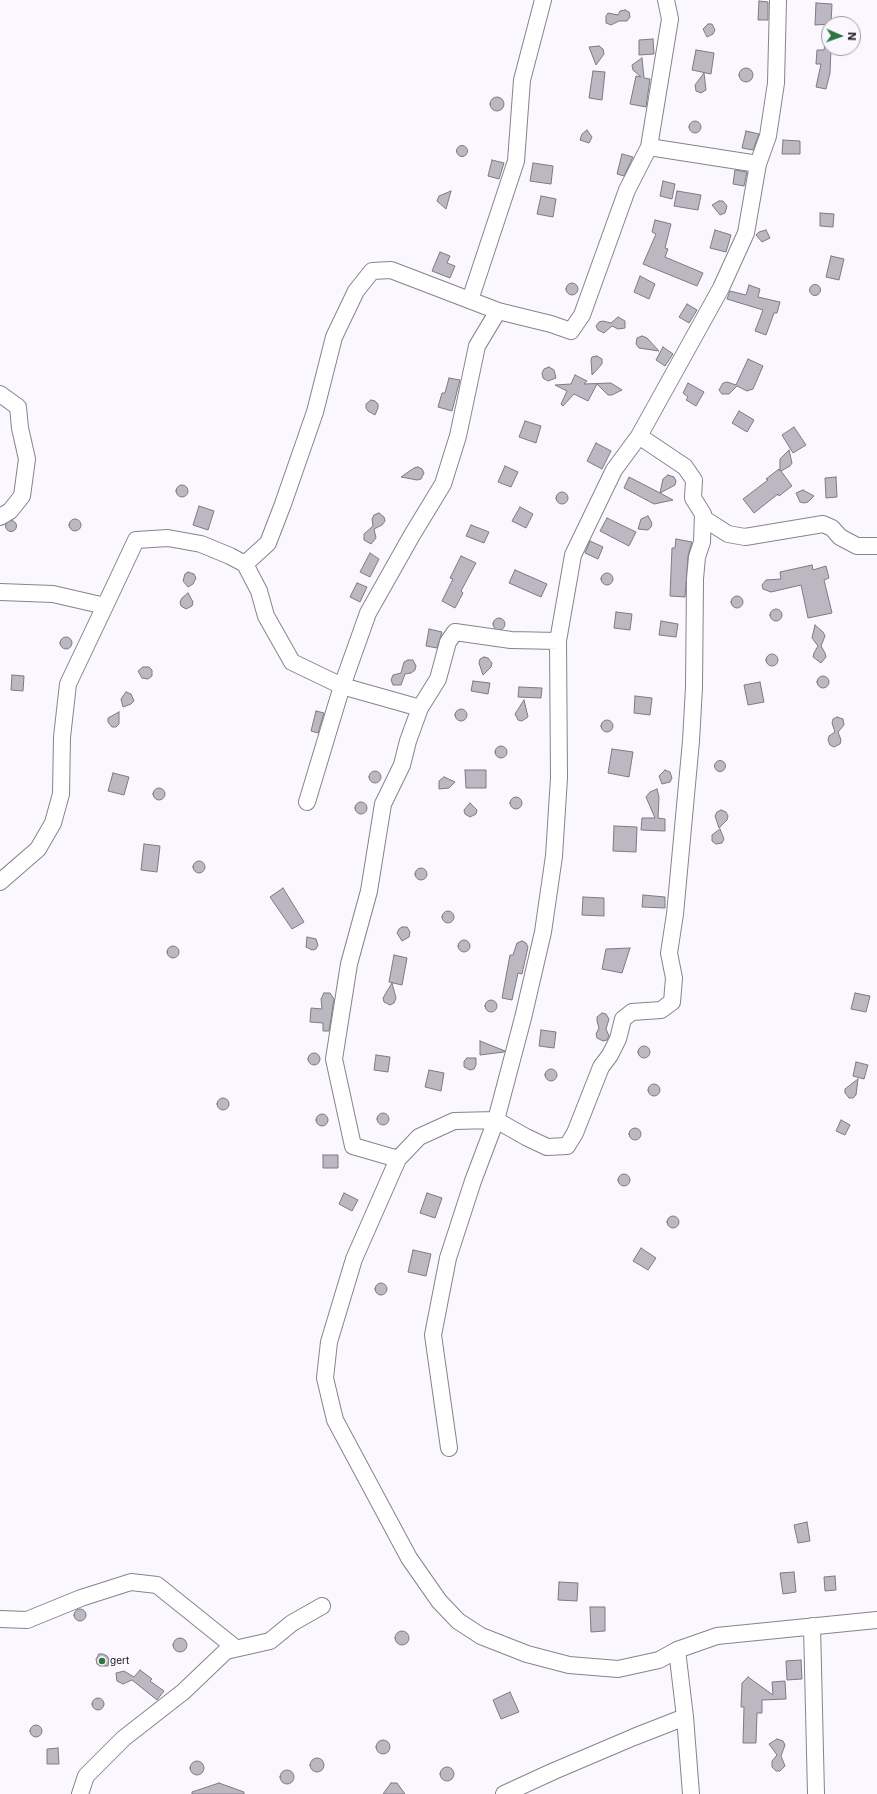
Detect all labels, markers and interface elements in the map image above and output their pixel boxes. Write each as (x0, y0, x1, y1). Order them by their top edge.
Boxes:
north arrow (821, 16, 861, 56)
text: N (845, 32, 859, 41)
place label: gert (110, 1655, 129, 1667)
marker: gert (97, 1656, 107, 1666)

